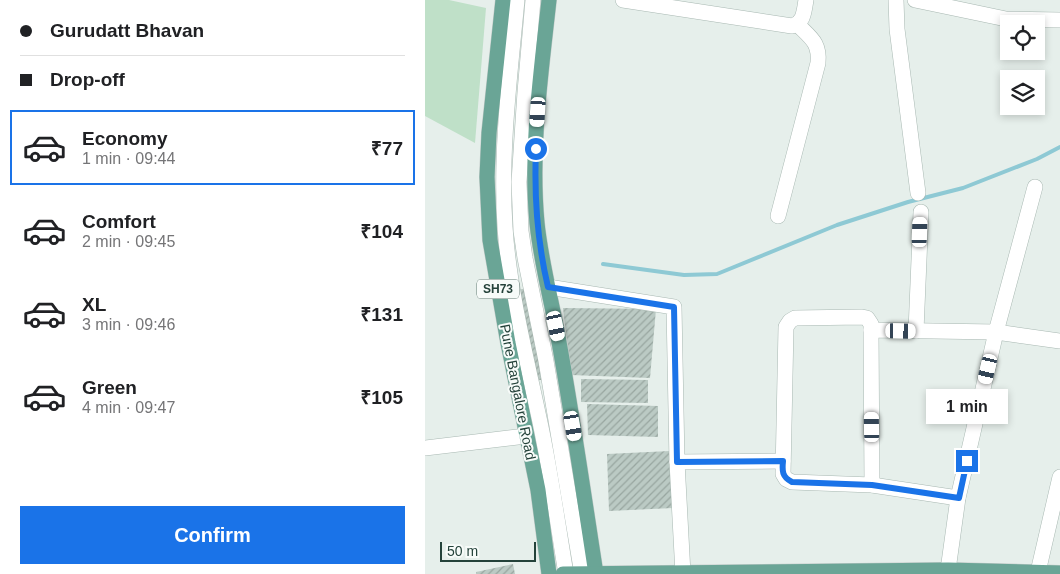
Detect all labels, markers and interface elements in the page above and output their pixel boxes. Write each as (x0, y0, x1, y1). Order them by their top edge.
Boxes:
map controls (1000, 15, 1045, 115)
button: locate (1000, 15, 1045, 60)
text: Gurudatt Bhavan (50, 20, 204, 41)
text: Drop-off (50, 69, 125, 90)
button: layers (1000, 70, 1045, 115)
car (529, 97, 546, 127)
icon: car (22, 125, 67, 170)
text: Economy (82, 128, 168, 149)
text: ₹77 (371, 138, 403, 159)
route start (525, 138, 547, 160)
text: 1 min · 09:44 (82, 150, 175, 167)
icon: car (22, 208, 67, 253)
text: Comfort (82, 211, 156, 232)
car (911, 217, 928, 247)
text: ₹104 (360, 221, 403, 242)
text: 2 min · 09:45 (82, 233, 175, 250)
road number: SH73 (477, 280, 519, 298)
icon: car (22, 291, 67, 336)
text: XL (82, 294, 106, 315)
text: ₹131 (360, 304, 403, 325)
car (545, 310, 566, 342)
text: 3 min · 09:46 (82, 316, 175, 333)
street label: Pune Bangalore Road (497, 323, 539, 461)
car (885, 323, 916, 339)
car (977, 353, 998, 385)
icon: car (22, 374, 67, 419)
text: Green (82, 377, 137, 398)
text: ₹105 (360, 387, 403, 408)
callout: 1 min (926, 388, 1008, 424)
text: 1 min (946, 398, 988, 415)
text: 4 min · 09:47 (82, 399, 175, 416)
car (563, 410, 582, 442)
car (864, 412, 879, 442)
route end (956, 450, 978, 472)
button: Confirm (20, 506, 405, 564)
scale bar (440, 539, 536, 562)
text: 50 m (447, 543, 478, 559)

